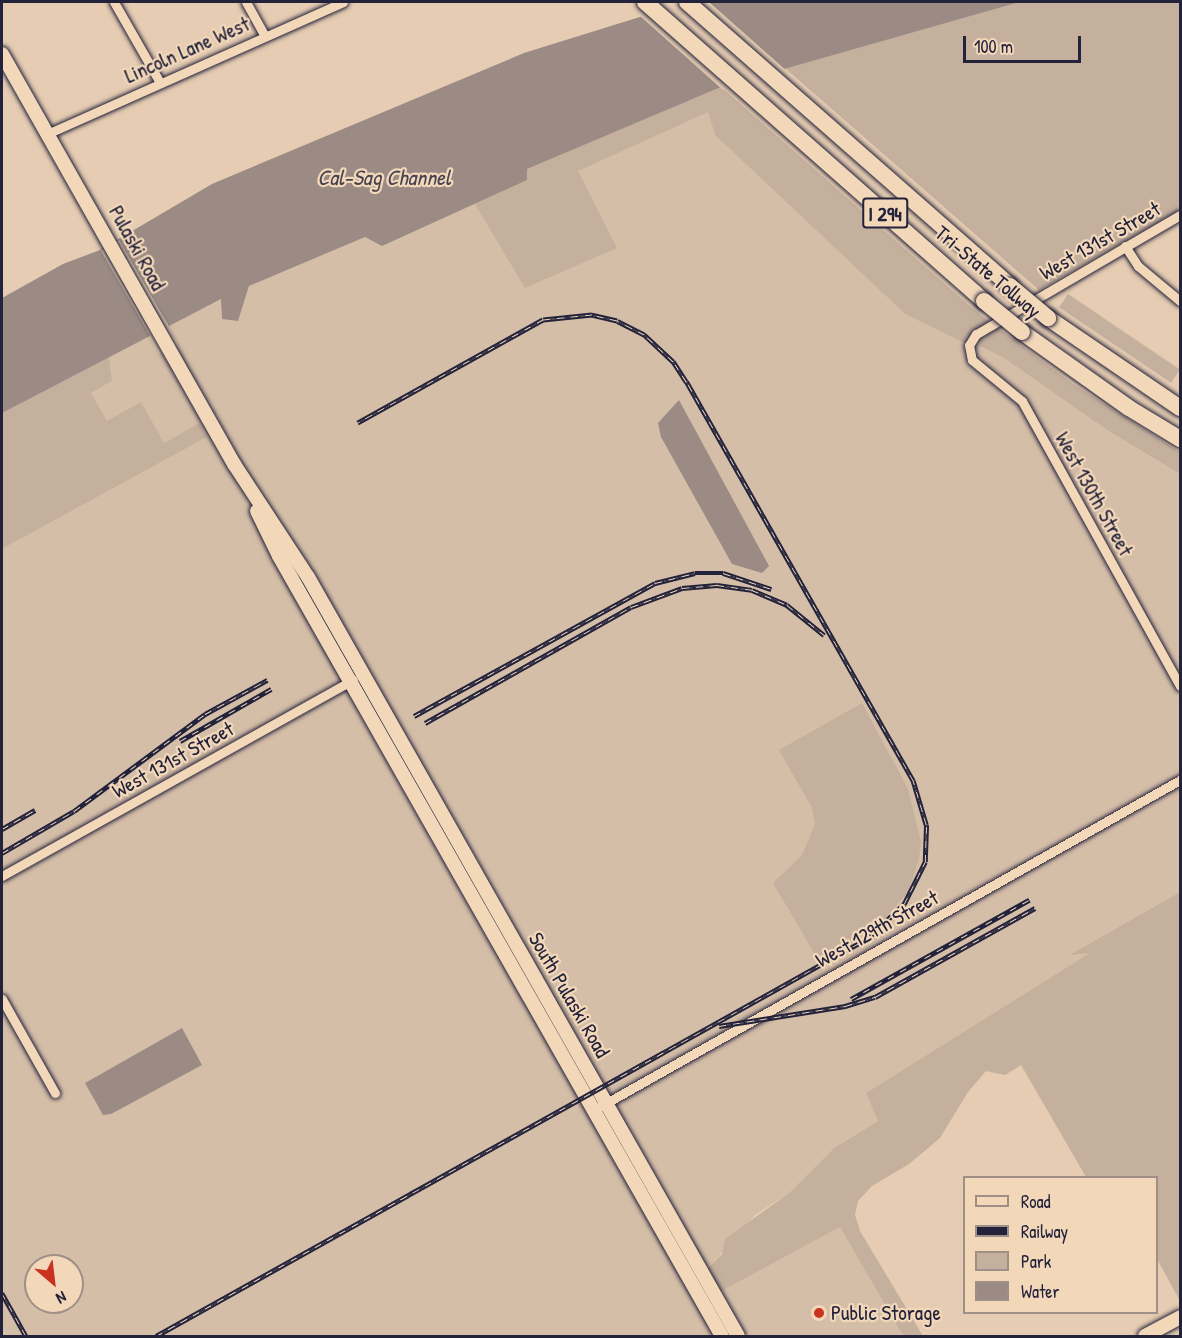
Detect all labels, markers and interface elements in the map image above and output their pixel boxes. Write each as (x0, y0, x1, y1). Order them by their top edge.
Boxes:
street label: Lincoln Lane West (121, 11, 253, 89)
scale bar (966, 24, 1084, 62)
text: 100 m (974, 34, 1013, 59)
water label: Cal-Sag Channel (317, 165, 451, 191)
road number: I 294 (861, 196, 909, 230)
street label: West 131st Street (1035, 196, 1165, 286)
street label: Pulaski Road (103, 201, 171, 295)
street label: Tri-State Tollway (930, 220, 1046, 324)
street label: West 130th Street (1050, 428, 1138, 560)
street label: West 131st Street (108, 716, 238, 804)
street label: West 129th Street (811, 885, 943, 973)
street label: South Pulaski Road (523, 928, 615, 1062)
legend (963, 1176, 1158, 1314)
text: Road (1021, 1189, 1051, 1214)
text: Railway (1021, 1219, 1068, 1244)
text: Park (1021, 1249, 1051, 1274)
north arrow (24, 1254, 84, 1314)
text: Water (1021, 1279, 1059, 1304)
text: N (53, 1286, 70, 1310)
place label: Public Storage (831, 1300, 941, 1326)
marker: Public Storage (812, 1306, 826, 1320)

